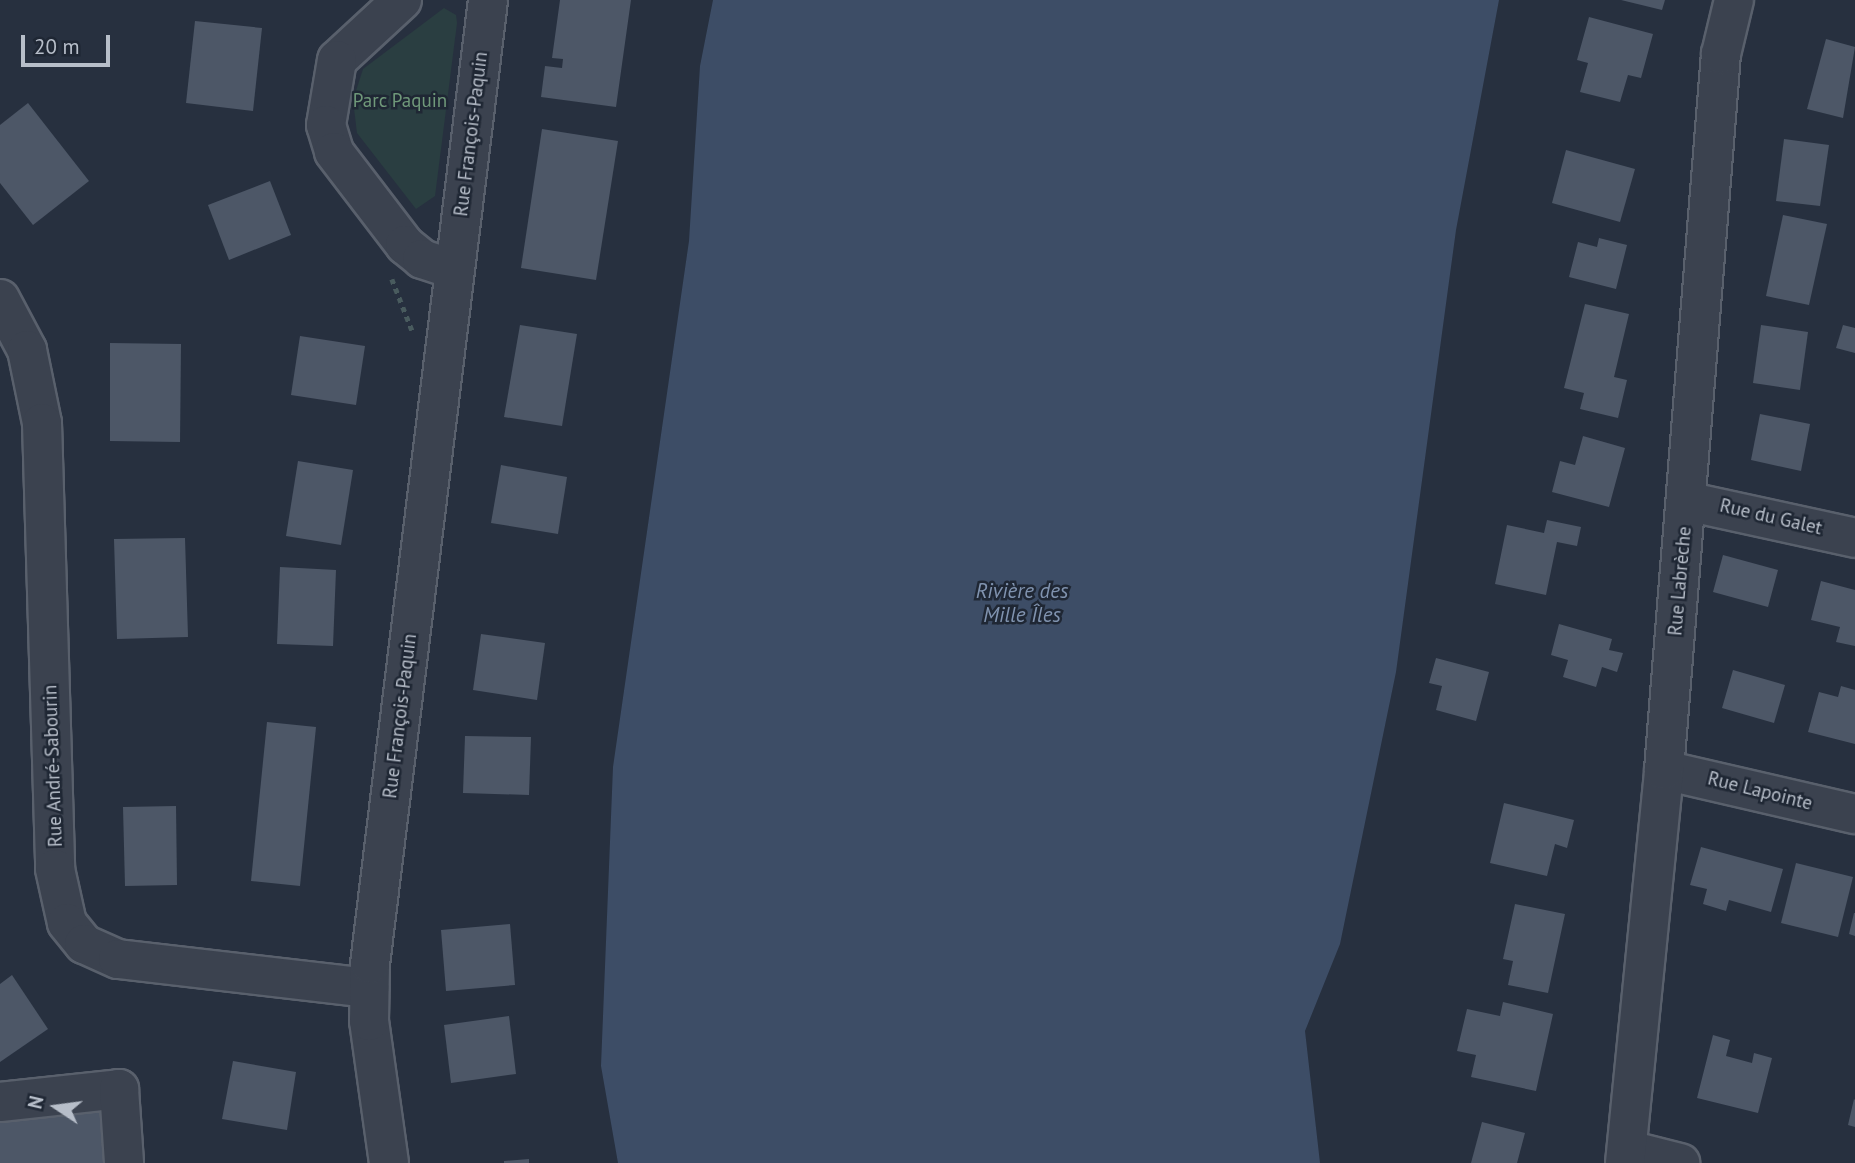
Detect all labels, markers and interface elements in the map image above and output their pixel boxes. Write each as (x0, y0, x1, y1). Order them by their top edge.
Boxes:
scale bar (24, 21, 114, 65)
text: 20 m (34, 33, 80, 60)
street label: Rue François-Paquin (450, 50, 492, 218)
park label: Parc Paquin (353, 90, 447, 112)
street label: Rue du Galet (1718, 494, 1824, 540)
street label: Rue Labrèche (1664, 525, 1696, 637)
water label: Rivière des Mille Îles (976, 578, 1068, 628)
street label: Rue François-Paquin (379, 632, 421, 800)
street label: Rue André-Sabourin (39, 684, 67, 848)
street label: Rue Lapointe (1705, 767, 1815, 815)
north arrow (21, 1072, 91, 1142)
text: N (22, 1094, 49, 1111)

